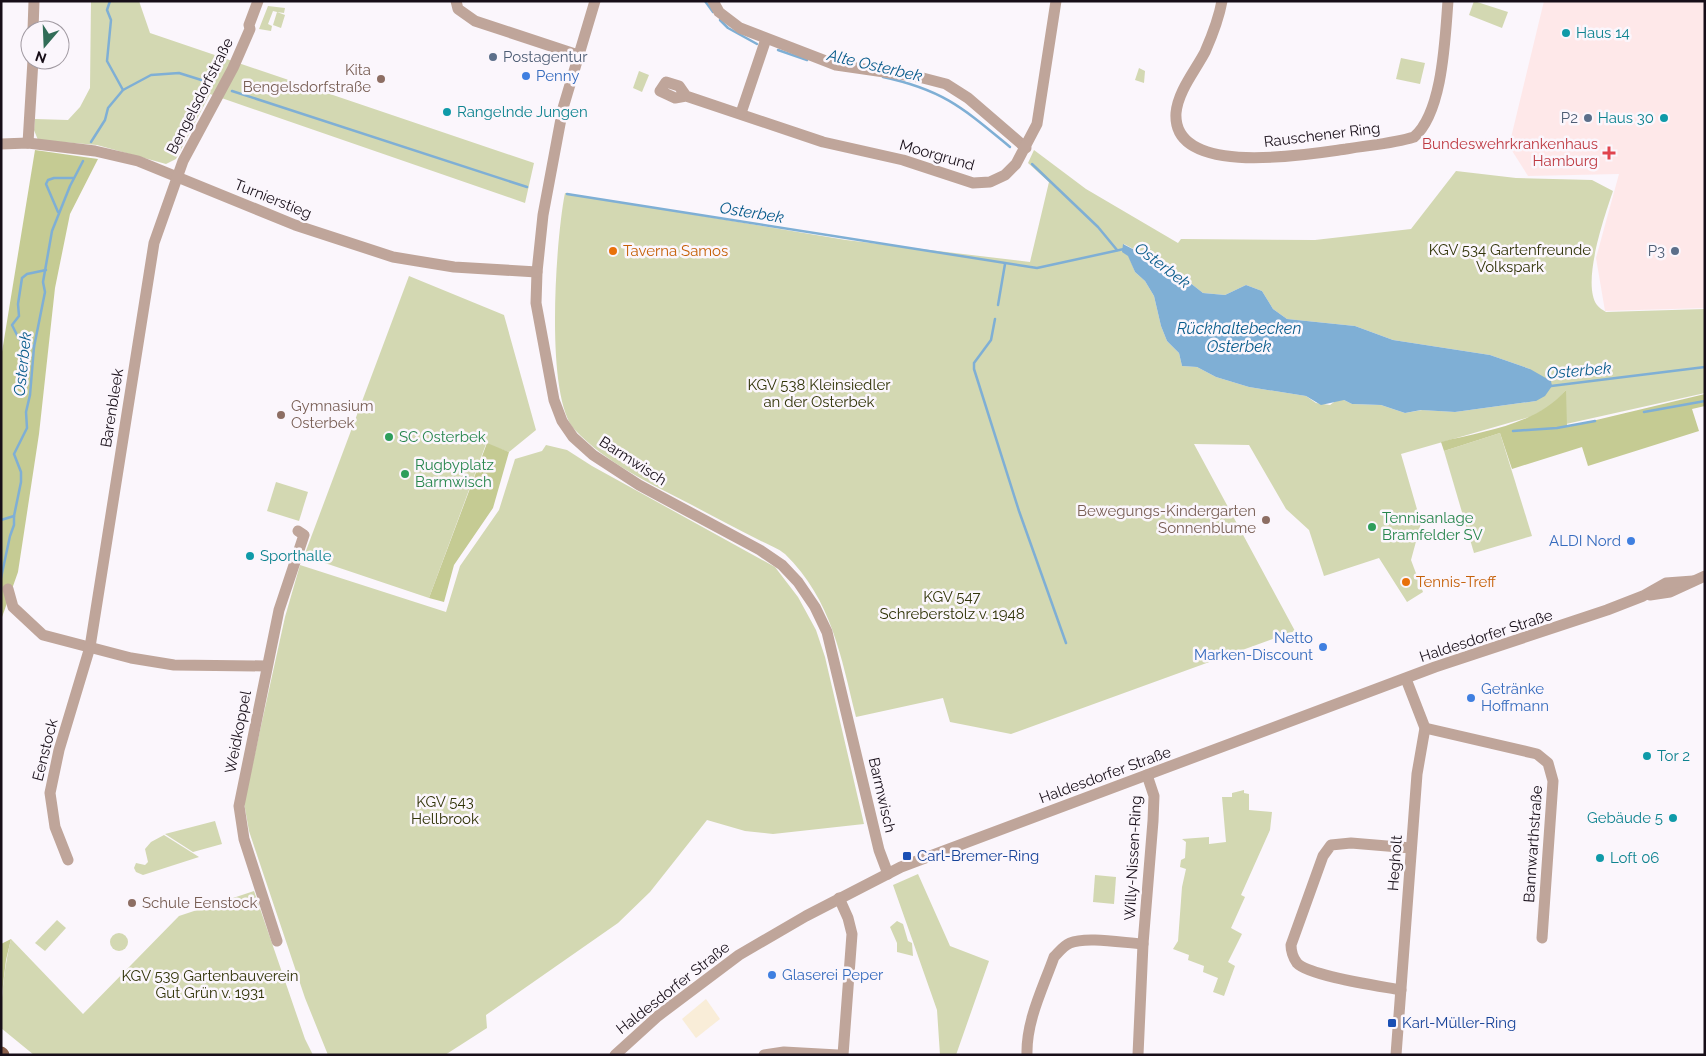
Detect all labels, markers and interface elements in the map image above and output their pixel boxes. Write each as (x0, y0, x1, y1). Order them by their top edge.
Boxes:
north arrow (20, 20, 70, 70)
place label: Haus 14 (1576, 24, 1630, 42)
marker: Haus 14 (1560, 27, 1572, 39)
street label: Bengelsdorfstraße (163, 35, 237, 157)
water label: Alte Osterbek (825, 45, 925, 86)
text: N (33, 48, 48, 67)
place label: Postagentur (503, 48, 588, 66)
marker: Postagentur (487, 51, 499, 63)
place label: Kita Bengelsdorfstraße (243, 61, 371, 96)
place label: Penny (536, 67, 579, 85)
marker: Penny (520, 70, 532, 82)
marker: Kita Bengelsdorfstraße (375, 73, 387, 85)
place label: Rangelnde Jungen (457, 103, 588, 121)
marker: Rangelnde Jungen (441, 106, 453, 118)
place label: P2 (1561, 109, 1578, 127)
place label: Haus 30 (1598, 109, 1654, 127)
marker: P2 (1582, 112, 1594, 124)
marker: Haus 30 (1658, 112, 1670, 124)
street label: Rauschener Ring (1263, 119, 1381, 151)
place label: Bundeswehrkrankenhaus Hamburg (1422, 135, 1598, 170)
street label: Moorgrund (897, 136, 977, 174)
marker: Bundeswehrkrankenhaus Hamburg (1602, 146, 1616, 160)
street label: Turnierstieg (232, 175, 314, 223)
water label: Osterbek (718, 198, 786, 227)
water label: Osterbek (1131, 238, 1195, 293)
park label: KGV 534 Gartenfreunde Volkspark (1429, 241, 1591, 276)
place label: Taverna Samos (623, 242, 728, 260)
place label: P3 (1648, 242, 1665, 260)
marker: Taverna Samos (607, 245, 619, 257)
marker: P3 (1669, 245, 1681, 257)
water label: Rückhaltebecken Osterbek (1177, 319, 1301, 356)
water label: Osterbek (10, 330, 35, 397)
water label: Osterbek (1546, 358, 1613, 383)
street label: Barenbleek (97, 367, 127, 449)
park label: KGV 538 Kleinsiedler an der Osterbek (747, 376, 891, 411)
place label: Gymnasium Osterbek (291, 397, 374, 432)
marker: Gymnasium Osterbek (275, 409, 287, 421)
place label: SC Osterbek (399, 428, 486, 446)
marker: SC Osterbek (383, 431, 395, 443)
street label: Barmwisch (596, 433, 670, 489)
place label: Rugbyplatz Barmwisch (415, 456, 494, 491)
marker: Rugbyplatz Barmwisch (399, 468, 411, 480)
place label: Bewegungs-Kindergarten Sonnenblume (1077, 502, 1256, 537)
place label: Tennisanlage Bramfelder SV (1382, 509, 1483, 544)
marker: Bewegungs-Kindergarten Sonnenblume (1260, 514, 1272, 526)
marker: Tennisanlage Bramfelder SV (1366, 521, 1378, 533)
place label: ALDI Nord (1549, 532, 1621, 550)
marker: ALDI Nord (1625, 535, 1637, 547)
place label: Sporthalle (260, 547, 332, 565)
marker: Sporthalle (244, 550, 256, 562)
place label: Tennis-Treff (1416, 573, 1496, 591)
marker: Tennis-Treff (1400, 576, 1412, 588)
park label: KGV 547 Schreberstolz v. 1948 (879, 588, 1025, 623)
street label: Haldesdorfer Straße (1417, 606, 1555, 666)
place label: Netto Marken-Discount (1194, 629, 1313, 664)
marker: Netto Marken-Discount (1317, 641, 1329, 653)
place label: Getränke Hoffmann (1481, 680, 1549, 715)
street label: Weidkoppel (221, 688, 255, 775)
marker: Getränke Hoffmann (1465, 692, 1477, 704)
street label: Eenstock (29, 717, 61, 783)
street label: Haldesdorfer Straße (1037, 743, 1174, 807)
place label: Tor 2 (1657, 747, 1690, 765)
marker: Tor 2 (1641, 750, 1653, 762)
street label: Barmwisch (865, 756, 899, 834)
street label: Bannwarthstraße (1520, 785, 1546, 903)
park label: KGV 543 Hellbrook (411, 793, 479, 828)
street label: Willy-Nissen-Ring (1121, 795, 1145, 921)
place label: Gebäude 5 (1587, 809, 1663, 827)
marker: Gebäude 5 (1667, 812, 1679, 824)
street label: Hegholt (1384, 835, 1406, 891)
place label: Carl-Bremer-Ring (917, 847, 1039, 865)
place label: Loft 06 (1610, 849, 1659, 867)
marker: Carl-Bremer-Ring (901, 850, 913, 862)
marker: Loft 06 (1594, 852, 1606, 864)
place label: Schule Eenstock (142, 894, 257, 912)
marker: Schule Eenstock (126, 897, 138, 909)
street label: Haldesdorfer Straße (613, 938, 733, 1038)
place label: Glaserei Peper (782, 966, 884, 984)
park label: KGV 539 Gartenbauverein Gut Grün v. 1931 (121, 967, 299, 1002)
marker: Glaserei Peper (766, 969, 778, 981)
place label: Karl-Müller-Ring (1402, 1014, 1516, 1032)
marker: Karl-Müller-Ring (1386, 1017, 1398, 1029)

